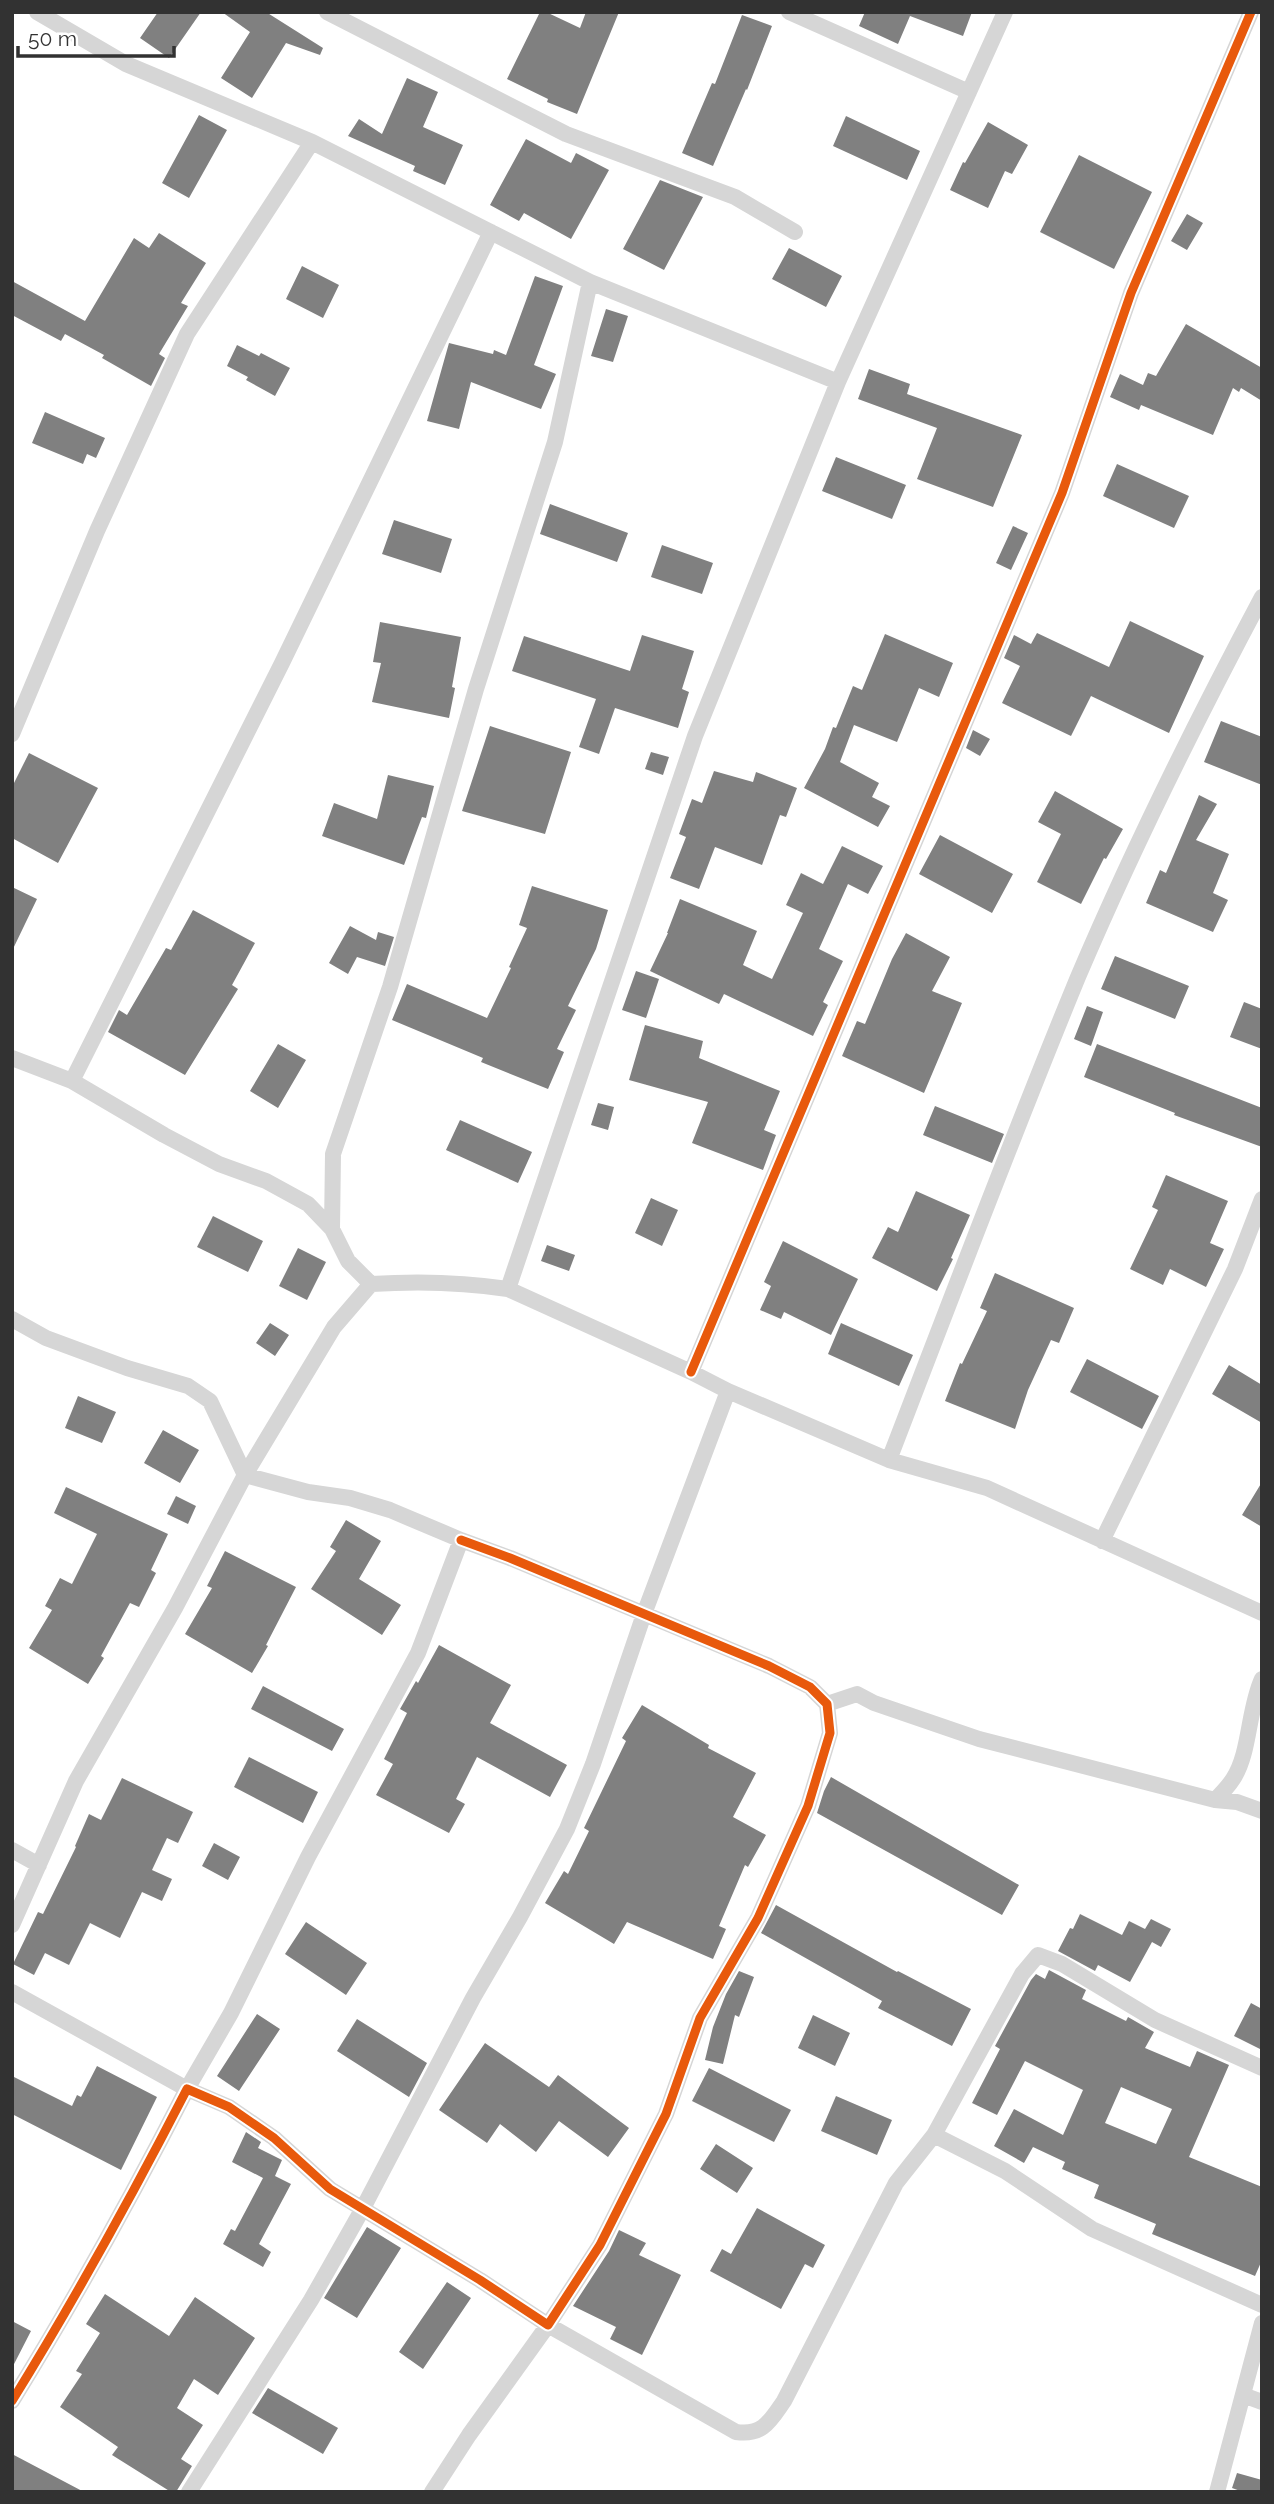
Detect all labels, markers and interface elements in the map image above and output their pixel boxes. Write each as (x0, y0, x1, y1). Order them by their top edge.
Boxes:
scale bar (18, 14, 173, 58)
text: 50 m (28, 26, 77, 51)

